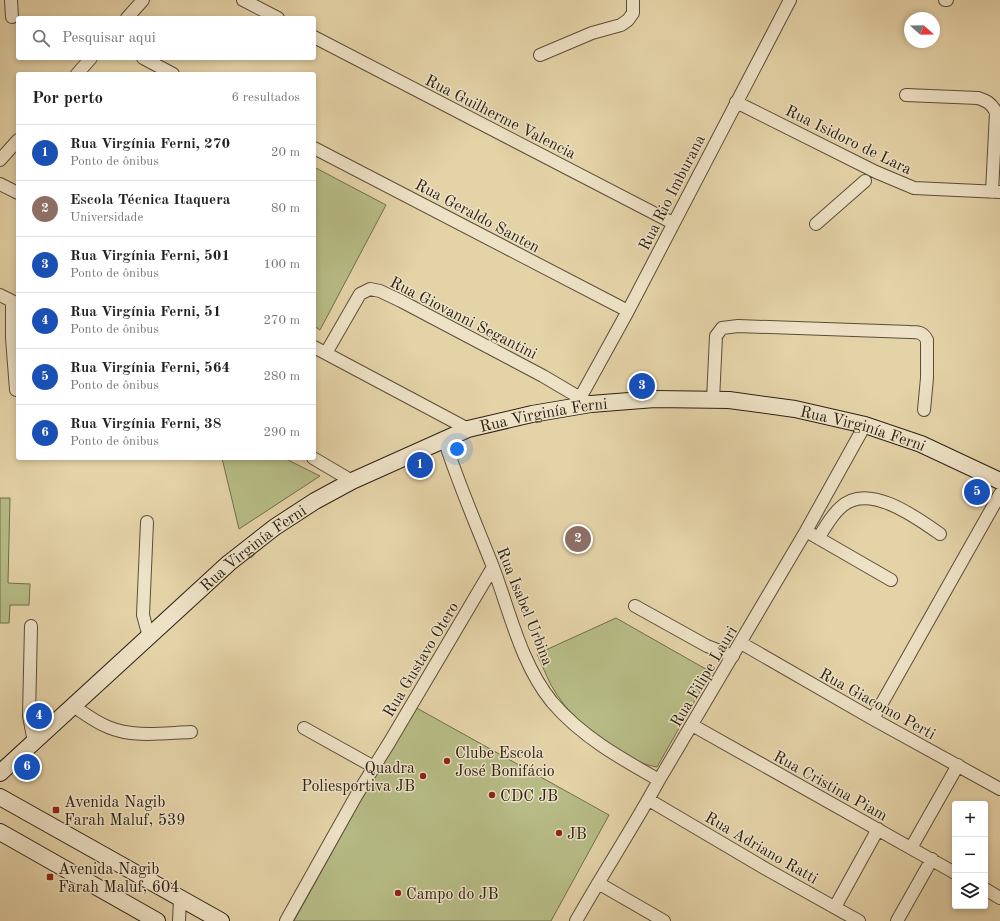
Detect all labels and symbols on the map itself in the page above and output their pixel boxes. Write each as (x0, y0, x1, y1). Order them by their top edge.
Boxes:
north arrow (904, 12, 940, 48)
street label: Rua Guilherme Valencia (422, 73, 578, 163)
street label: Rua Isidoro de Lara (782, 103, 914, 178)
street label: Rua Rio Imburana (637, 132, 709, 253)
street label: Rua Geraldo Santen (412, 177, 542, 257)
street label: Rua Giovanni Segantini (387, 275, 539, 363)
pin: 3 (629, 371, 655, 401)
street label: Rua Virginía Ferni (478, 397, 608, 436)
street label: Rua Virginía Ferni (798, 404, 928, 455)
your location (447, 439, 467, 459)
pin: 1 (407, 450, 433, 480)
pin: 5 (964, 477, 990, 507)
street label: Rua Virginía Ferni (198, 503, 310, 595)
pin: 2 (565, 524, 591, 554)
street label: Rua Isabel Urbina (493, 545, 555, 668)
street label: Rua Gustavo Otero (381, 600, 462, 720)
street label: Rua Filipe Lauri (668, 624, 741, 730)
street label: Rua Giacomo Perti (816, 666, 938, 743)
pin: 4 (26, 701, 52, 731)
place label: Clube Escola José Bonifácio (455, 746, 555, 780)
street label: Rua Cristina Piam (770, 749, 890, 825)
pin: 6 (14, 752, 40, 782)
marker: Clube Escola José Bonifácio (442, 756, 452, 766)
place label: Quadra Poliesportiva JB (301, 761, 415, 795)
marker: Quadra Poliesportiva JB (418, 771, 428, 781)
place label: CDC JB (500, 789, 558, 805)
marker: CDC JB (487, 790, 497, 800)
place label: Avenida Nagib Farah Maluf, 539 (64, 795, 186, 829)
marker: Avenida Nagib Farah Maluf, 539 (51, 805, 61, 815)
street label: Rua Adriano Ratti (702, 810, 820, 888)
place label: JB (567, 827, 587, 843)
marker: JB (554, 828, 564, 838)
place label: Avenida Nagib Farah Maluf, 604 (58, 862, 180, 896)
marker: Avenida Nagib Farah Maluf, 604 (45, 872, 55, 882)
place label: Campo do JB (406, 887, 498, 903)
marker: Campo do JB (393, 888, 403, 898)

